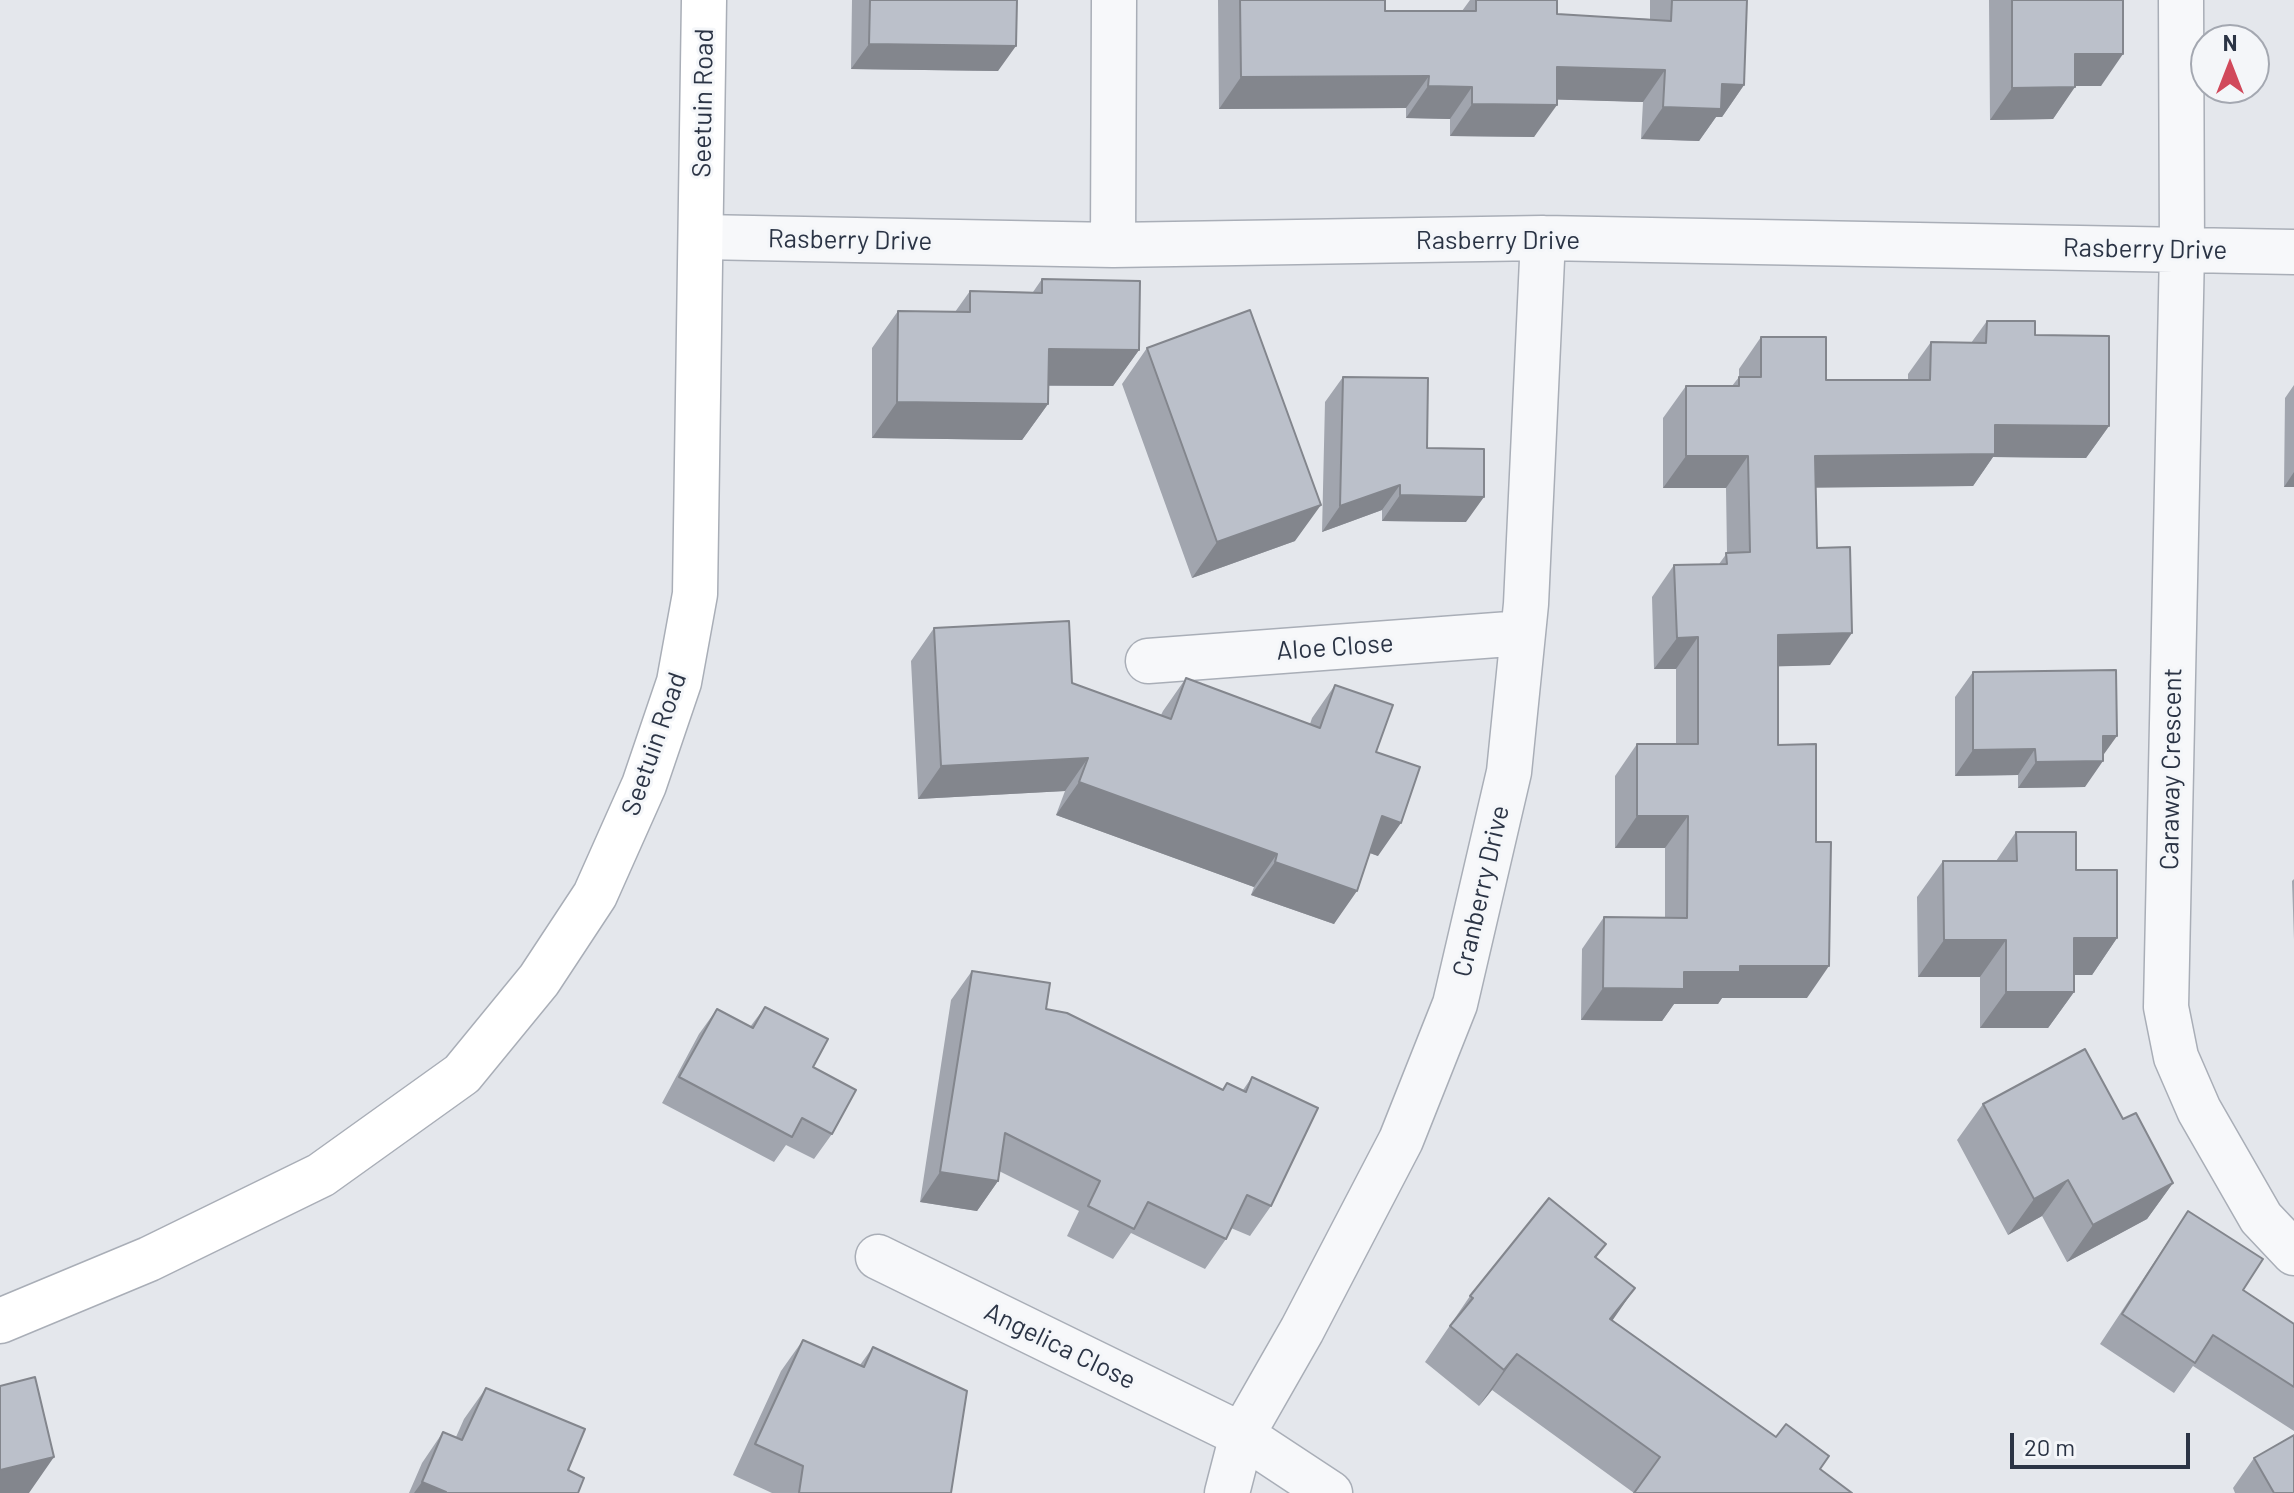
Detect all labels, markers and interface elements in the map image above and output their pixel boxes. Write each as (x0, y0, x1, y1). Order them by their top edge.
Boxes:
north arrow (2190, 24, 2270, 104)
street label: Seetuin Road (686, 28, 720, 178)
text: N (2223, 29, 2237, 55)
street label: Rasberry Drive (768, 223, 932, 257)
street label: Rasberry Drive (1416, 224, 1580, 256)
street label: Rasberry Drive (2063, 232, 2227, 266)
street label: Aloe Close (1275, 627, 1395, 667)
street label: Seetuin Road (615, 668, 693, 820)
street label: Caraway Crescent (2154, 668, 2188, 870)
street label: Cranberry Drive (1446, 802, 1516, 980)
street label: Angelica Close (979, 1296, 1141, 1396)
scale bar (2014, 1417, 2194, 1467)
text: 20 m (2024, 1432, 2075, 1461)

